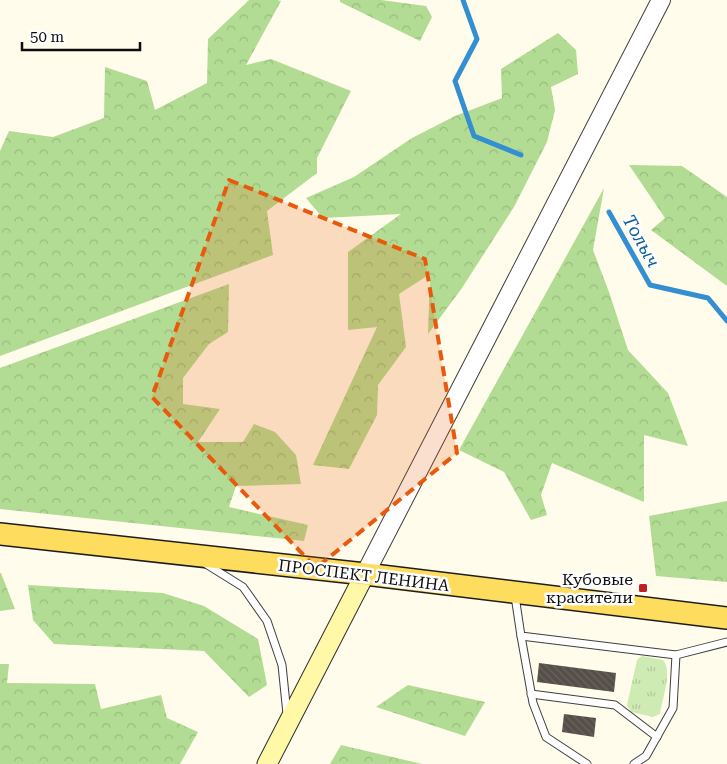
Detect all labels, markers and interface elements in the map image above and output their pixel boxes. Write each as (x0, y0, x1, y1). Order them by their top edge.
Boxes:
scale bar (22, 20, 140, 52)
text: 50 m (30, 28, 65, 46)
water label: Толыч (618, 211, 664, 271)
street label: ПРОСПЕКТ ЛЕНИНА (277, 556, 451, 596)
place label: Кубовые красители (546, 570, 633, 607)
marker: Кубовые красители (637, 582, 649, 594)

